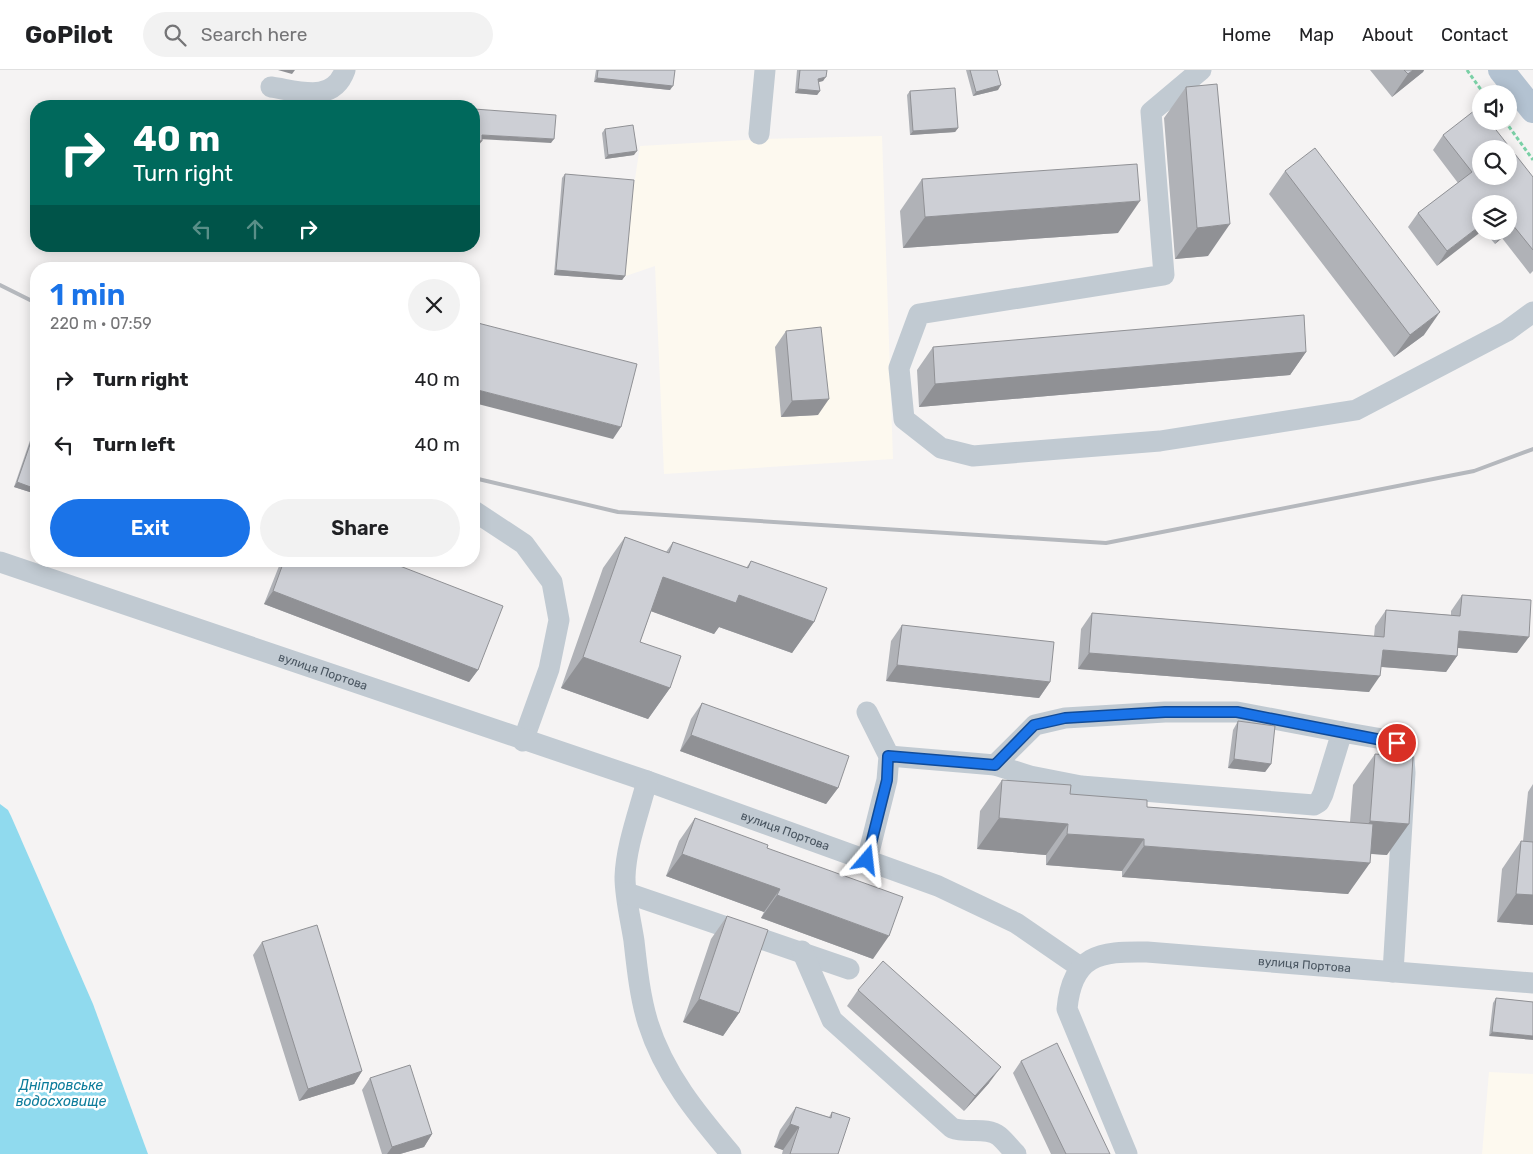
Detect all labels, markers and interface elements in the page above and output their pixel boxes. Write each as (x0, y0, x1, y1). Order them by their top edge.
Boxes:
search box (143, 12, 493, 57)
text: GoPilot (25, 21, 113, 49)
icon: search (161, 21, 189, 49)
text: Search here (201, 23, 307, 46)
text: Home (1222, 24, 1271, 46)
text: Map (1299, 24, 1334, 46)
text: About (1362, 24, 1413, 46)
text: Contact (1441, 24, 1508, 46)
map controls (1472, 85, 1517, 240)
button: sound (1472, 85, 1517, 130)
text: 40 m (133, 118, 220, 160)
icon: right (50, 120, 115, 185)
button: search (1472, 140, 1517, 185)
text: Turn right (133, 160, 233, 187)
button: layers (1472, 195, 1517, 240)
icon: left (188, 215, 216, 243)
icon: ahead (241, 215, 269, 243)
icon: right (294, 215, 322, 243)
text: 1 min (50, 277, 125, 313)
button: close (408, 279, 460, 331)
text: 220 m · 07:59 (50, 314, 152, 333)
icon: right (50, 366, 78, 394)
text: Turn right (93, 368, 188, 391)
text: 40 m (415, 368, 460, 391)
icon: left (50, 431, 78, 459)
text: Turn left (93, 433, 175, 456)
text: 40 m (415, 433, 460, 456)
button: Exit (50, 499, 250, 557)
button: Share (260, 499, 460, 557)
street label: вулиця Портова (277, 650, 369, 693)
pin (1376, 722, 1418, 764)
icon: arrive (1383, 729, 1411, 757)
street label: вулиця Портова (739, 808, 831, 853)
position arrow (840, 833, 892, 885)
street label: вулиця Портова (1257, 954, 1351, 975)
water label: Дніпровське водосховище (16, 1077, 107, 1110)

